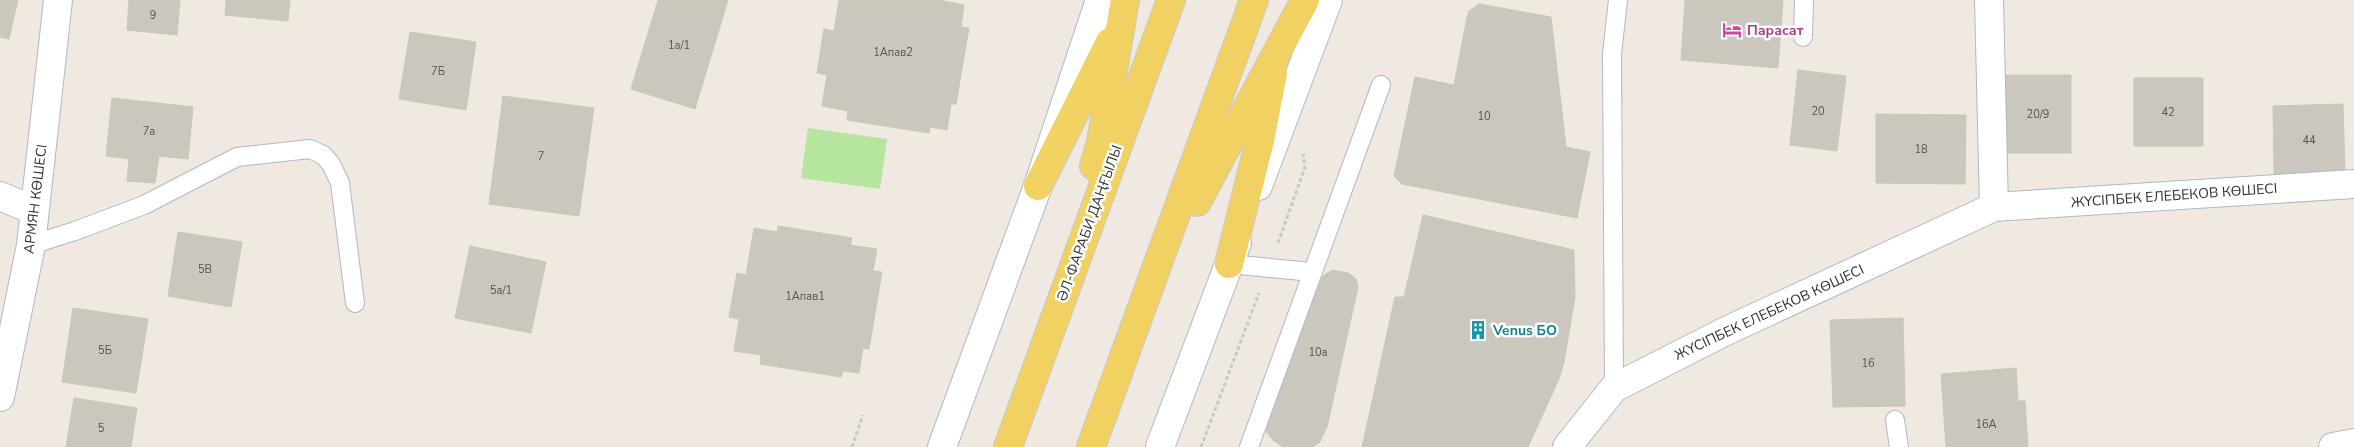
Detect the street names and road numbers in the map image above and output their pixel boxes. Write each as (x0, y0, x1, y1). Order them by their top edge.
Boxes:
street label: ӘЛ-ФАРАБИ ДАҢҒЫЛЫ (1052, 142, 1127, 304)
street label: АРМЯН КӨШЕСІ (19, 143, 52, 255)
street label: ЖҮСІПБЕК ЕЛЕБЕКОВ КӨШЕСІ (2070, 179, 2278, 212)
street label: ЖҮСІПБЕК ЕЛЕБЕКОВ КӨШЕСІ (1671, 260, 1867, 365)

